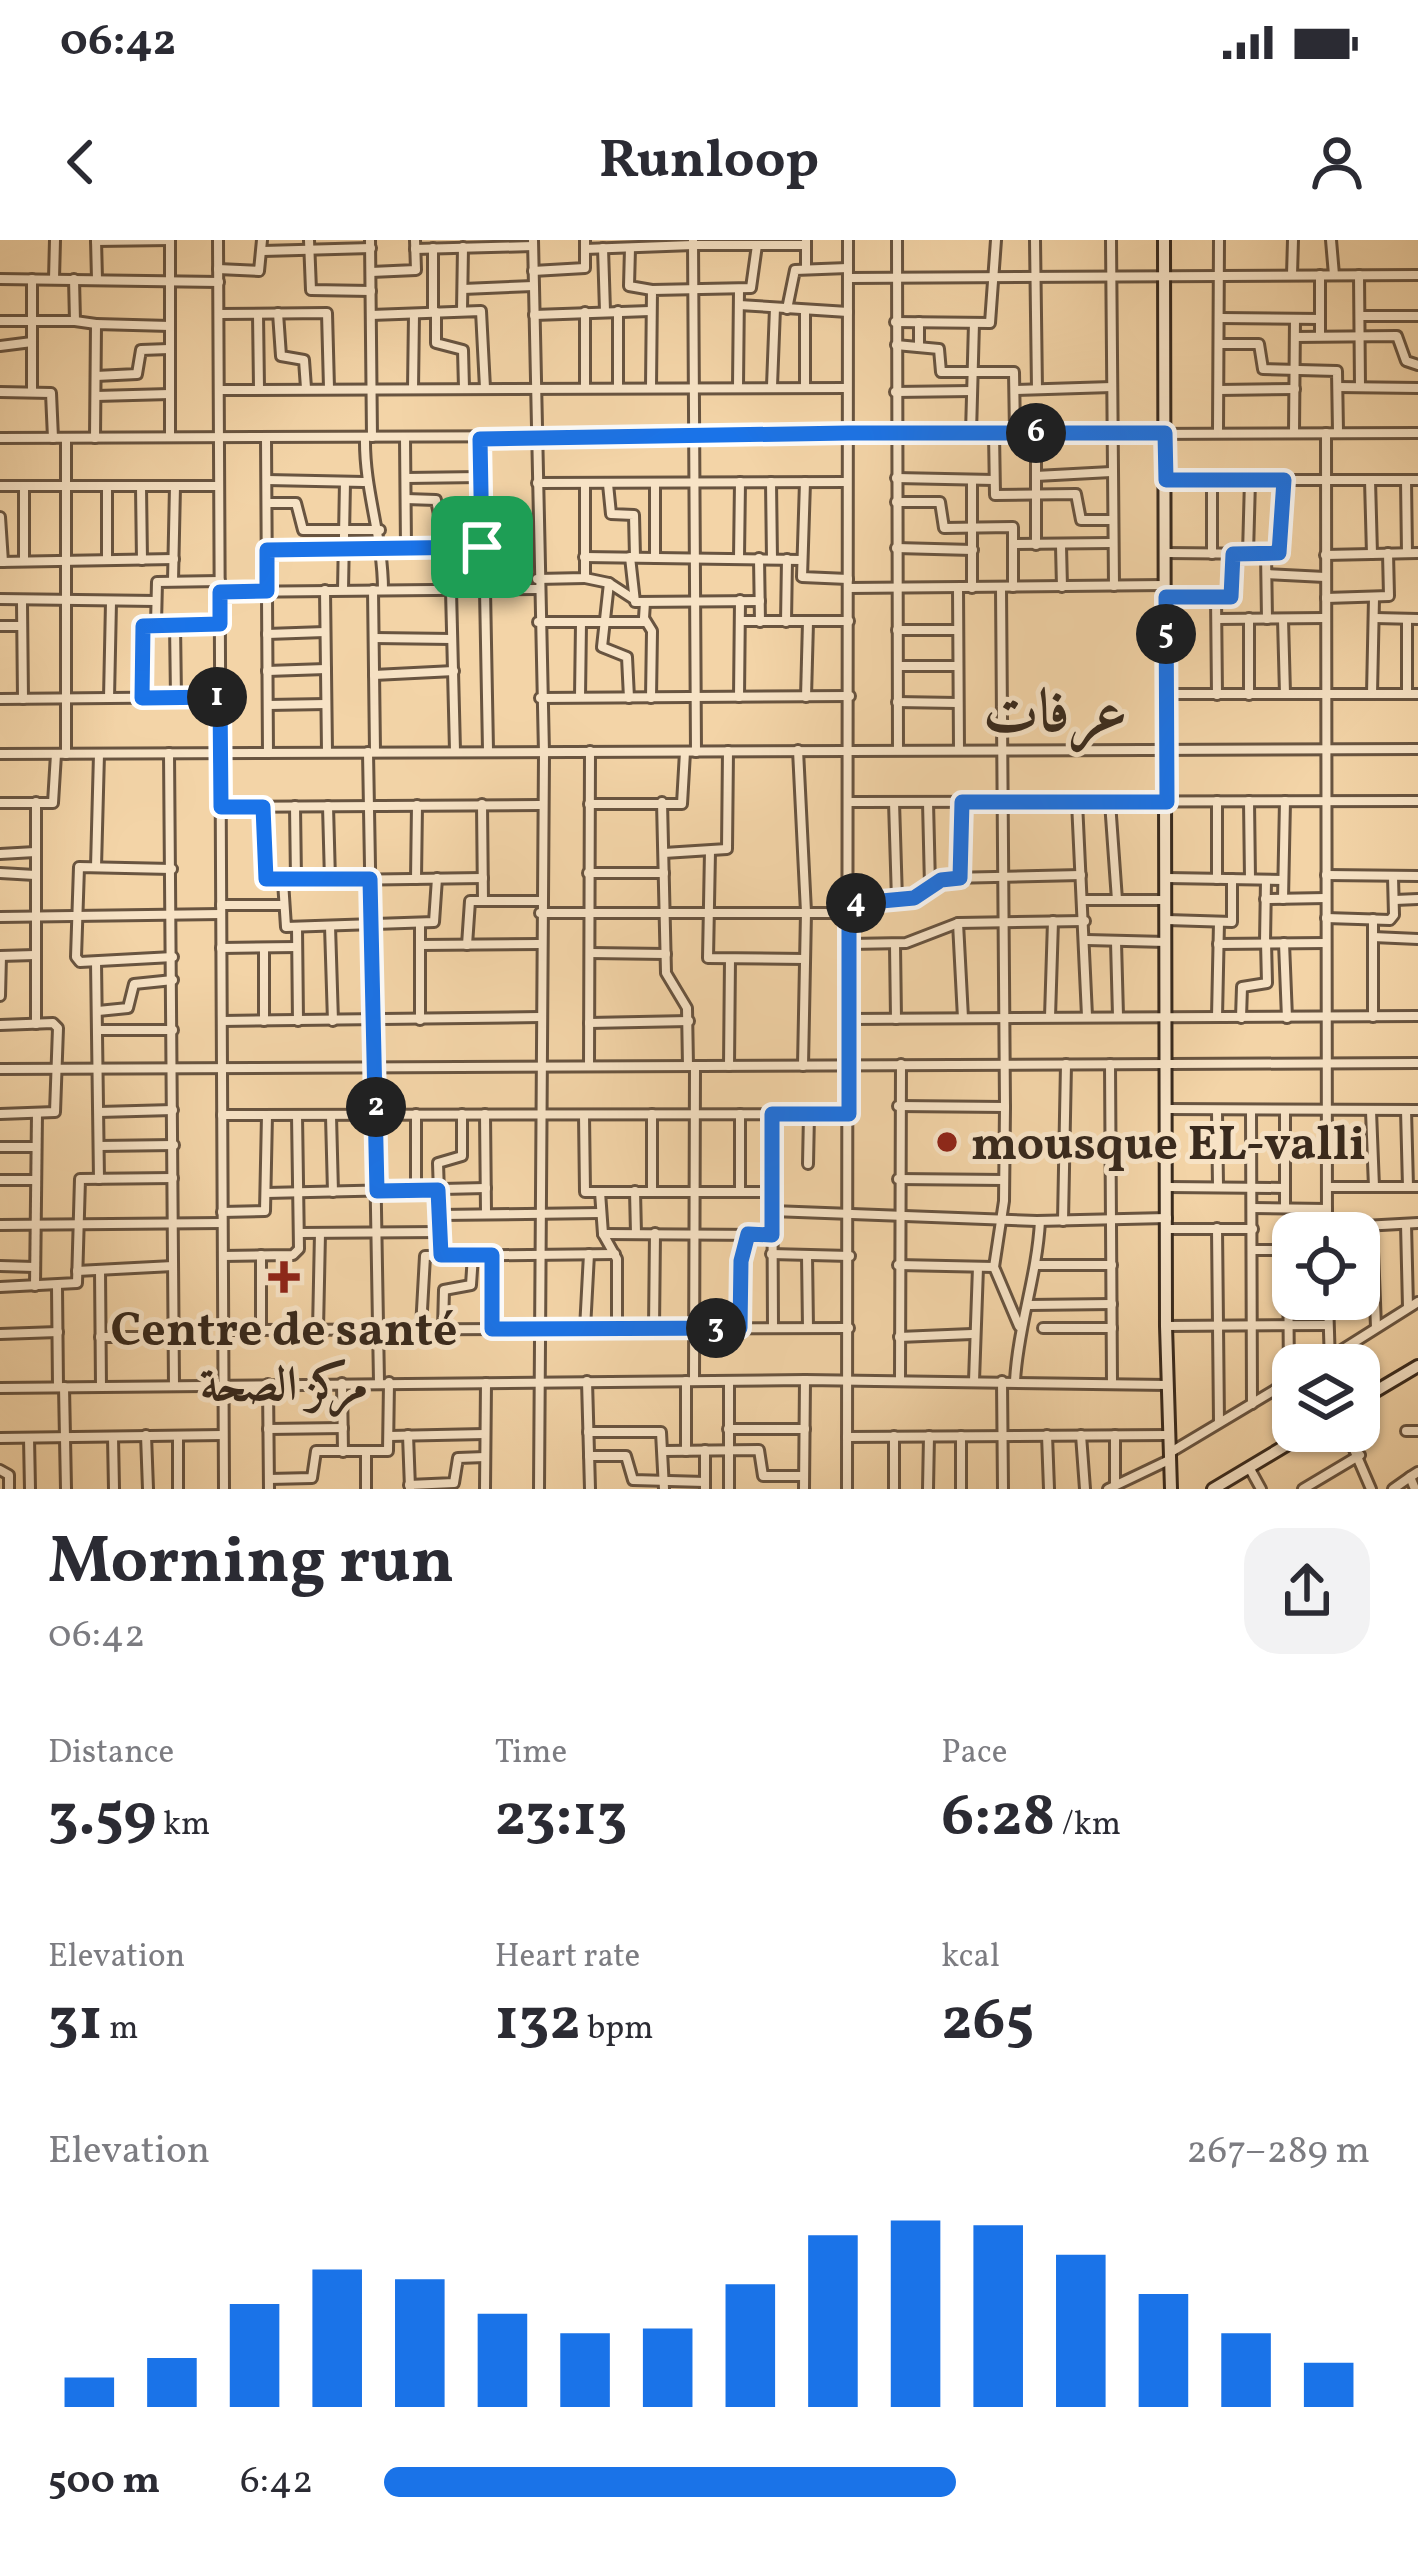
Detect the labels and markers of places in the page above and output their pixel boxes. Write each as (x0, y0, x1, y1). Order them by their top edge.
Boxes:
pin: 6 (1006, 403, 1066, 463)
pin (431, 496, 533, 598)
pin: 5 (1136, 604, 1196, 664)
pin: 1 (187, 667, 247, 727)
pin: 4 (826, 873, 886, 933)
pin: 2 (346, 1077, 406, 1137)
place label: mousque EL-valli (971, 1113, 1366, 1180)
marker: mousque EL-valli (934, 1129, 960, 1155)
marker: Centre de santé مركز الصحة (268, 1261, 300, 1293)
pin: 3 (686, 1298, 746, 1358)
place label: Centre de santé مركز الصحة (111, 1299, 457, 1421)

